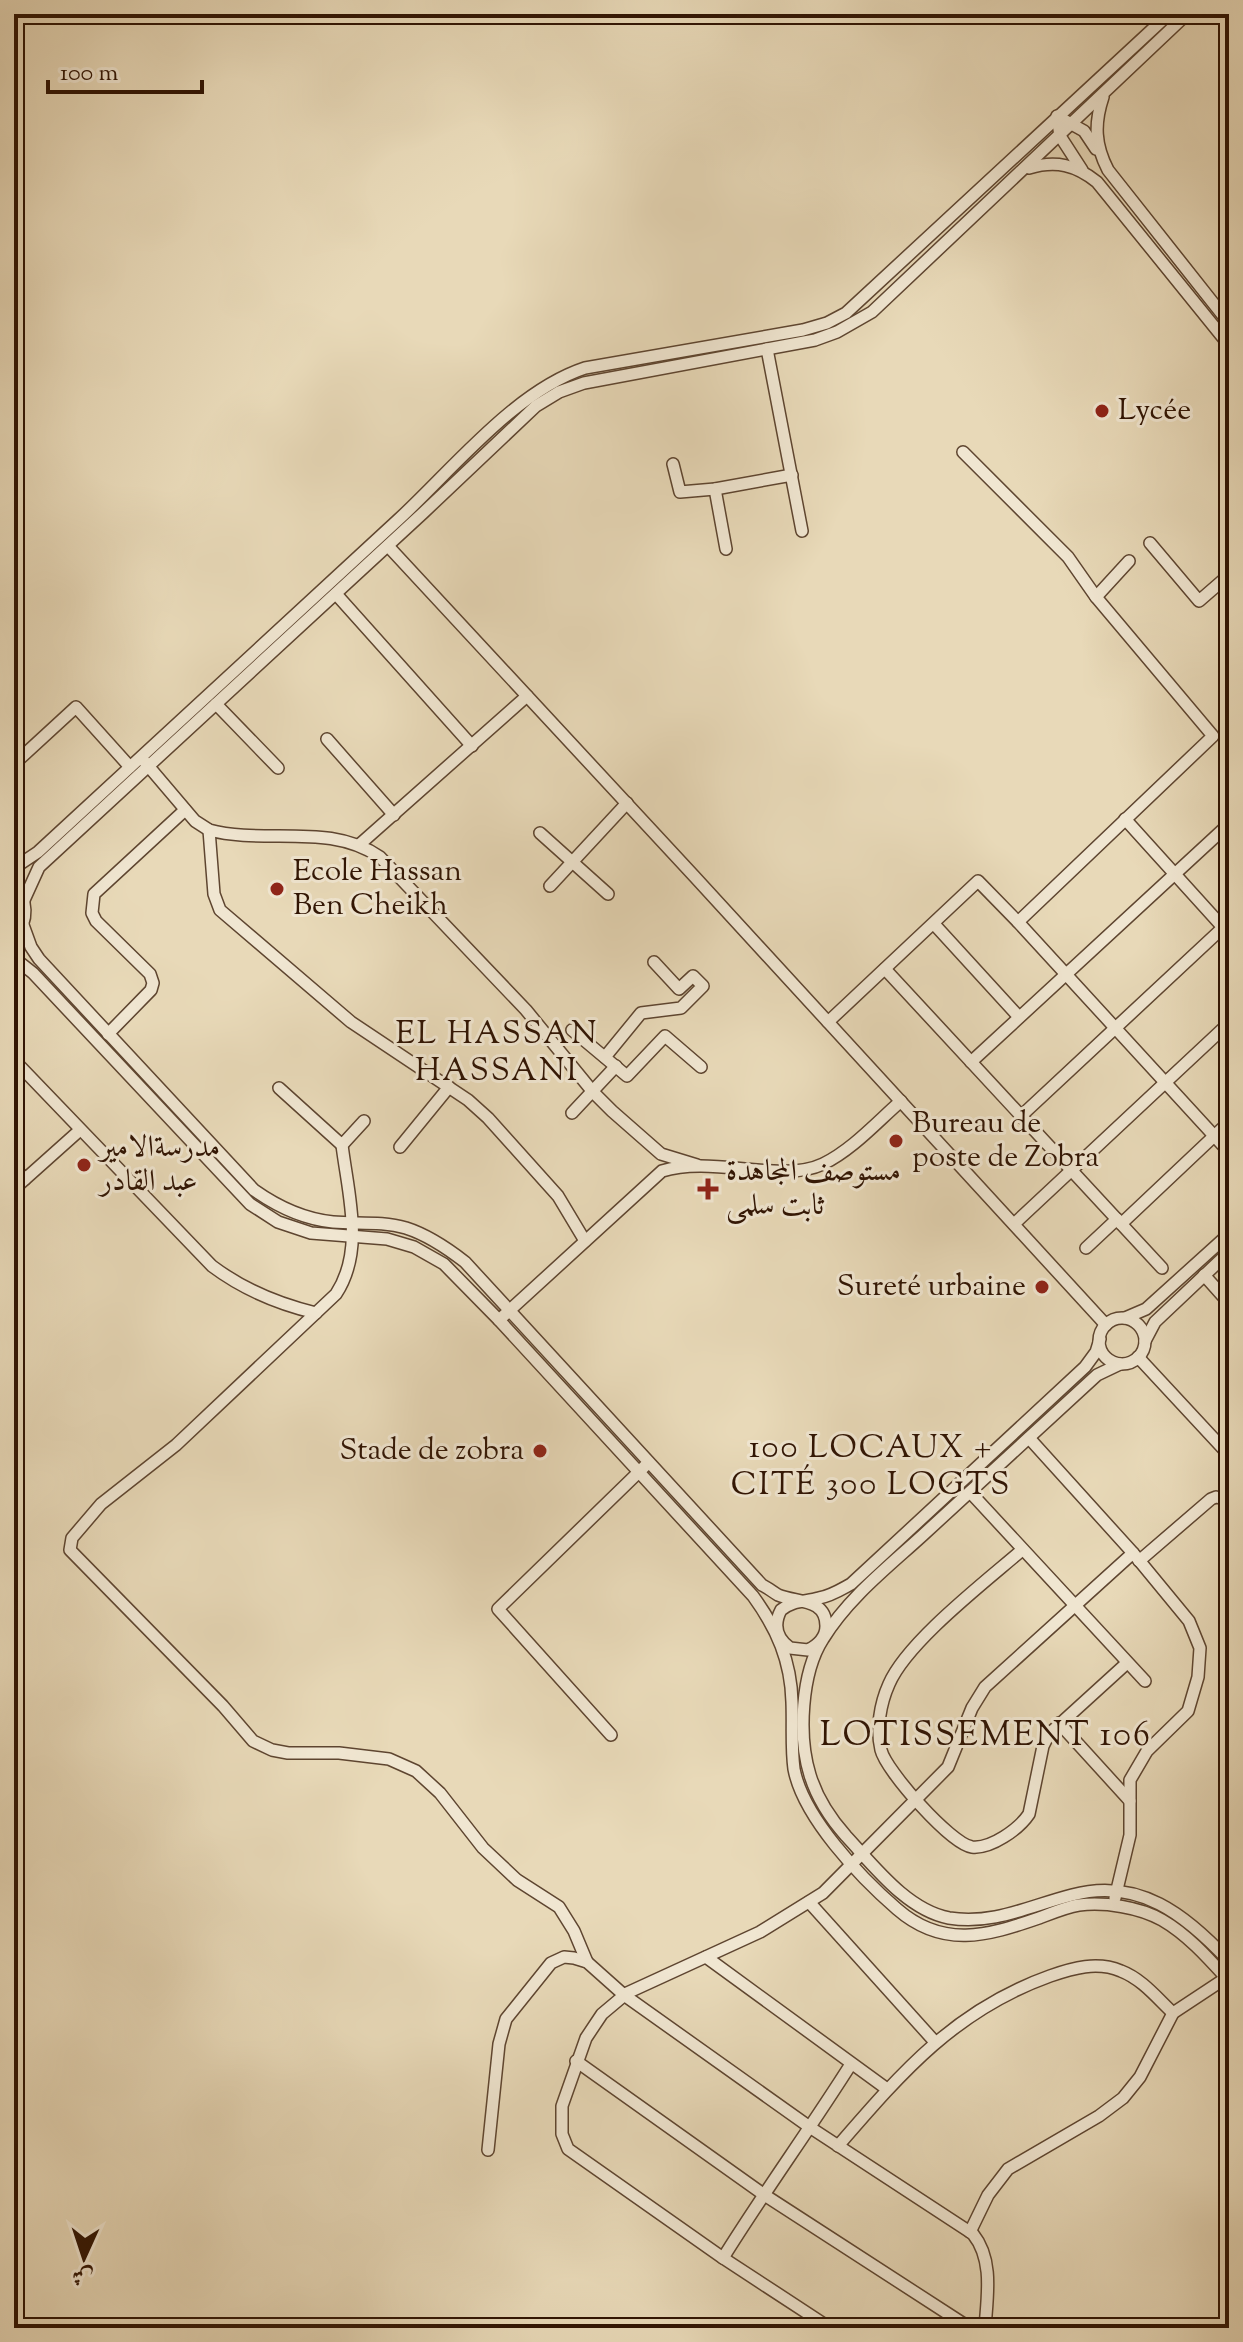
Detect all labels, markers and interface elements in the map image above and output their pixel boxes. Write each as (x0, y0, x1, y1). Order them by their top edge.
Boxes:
scale bar (48, 44, 202, 94)
text: 100 m (60, 57, 118, 91)
place label: Lycée (1118, 390, 1191, 433)
marker: Lycée (1093, 402, 1111, 420)
place label: Ecole Hassan Ben Cheikh (293, 851, 462, 928)
marker: Ecole Hassan Ben Cheikh (268, 880, 286, 898)
district label: EL HASSAN HASSANI (396, 1012, 599, 1095)
place label: Bureau de poste de Zobra (912, 1103, 1099, 1180)
place label: مدرسةالامير عبد القادر (97, 1127, 220, 1204)
marker: Bureau de poste de Zobra (887, 1132, 905, 1150)
place label: مستوصف المجاهدة ثابت سلمى (726, 1151, 901, 1228)
marker: مدرسةالامير عبد القادر (75, 1156, 93, 1174)
marker: مستوصف المجاهدة ثابت سلمى (697, 1178, 719, 1200)
place label: Sureté urbaine (837, 1266, 1026, 1309)
marker: Sureté urbaine (1033, 1278, 1051, 1296)
district label: 100 LOCAUX + CITÉ 300 LOGTS (731, 1426, 1011, 1509)
place label: Stade de zobra (339, 1430, 524, 1473)
marker: Stade de zobra (531, 1442, 549, 1460)
district label: LOTISSEMENT 106 (820, 1712, 1152, 1761)
north arrow (44, 2218, 124, 2298)
text: ش (71, 2258, 95, 2292)

